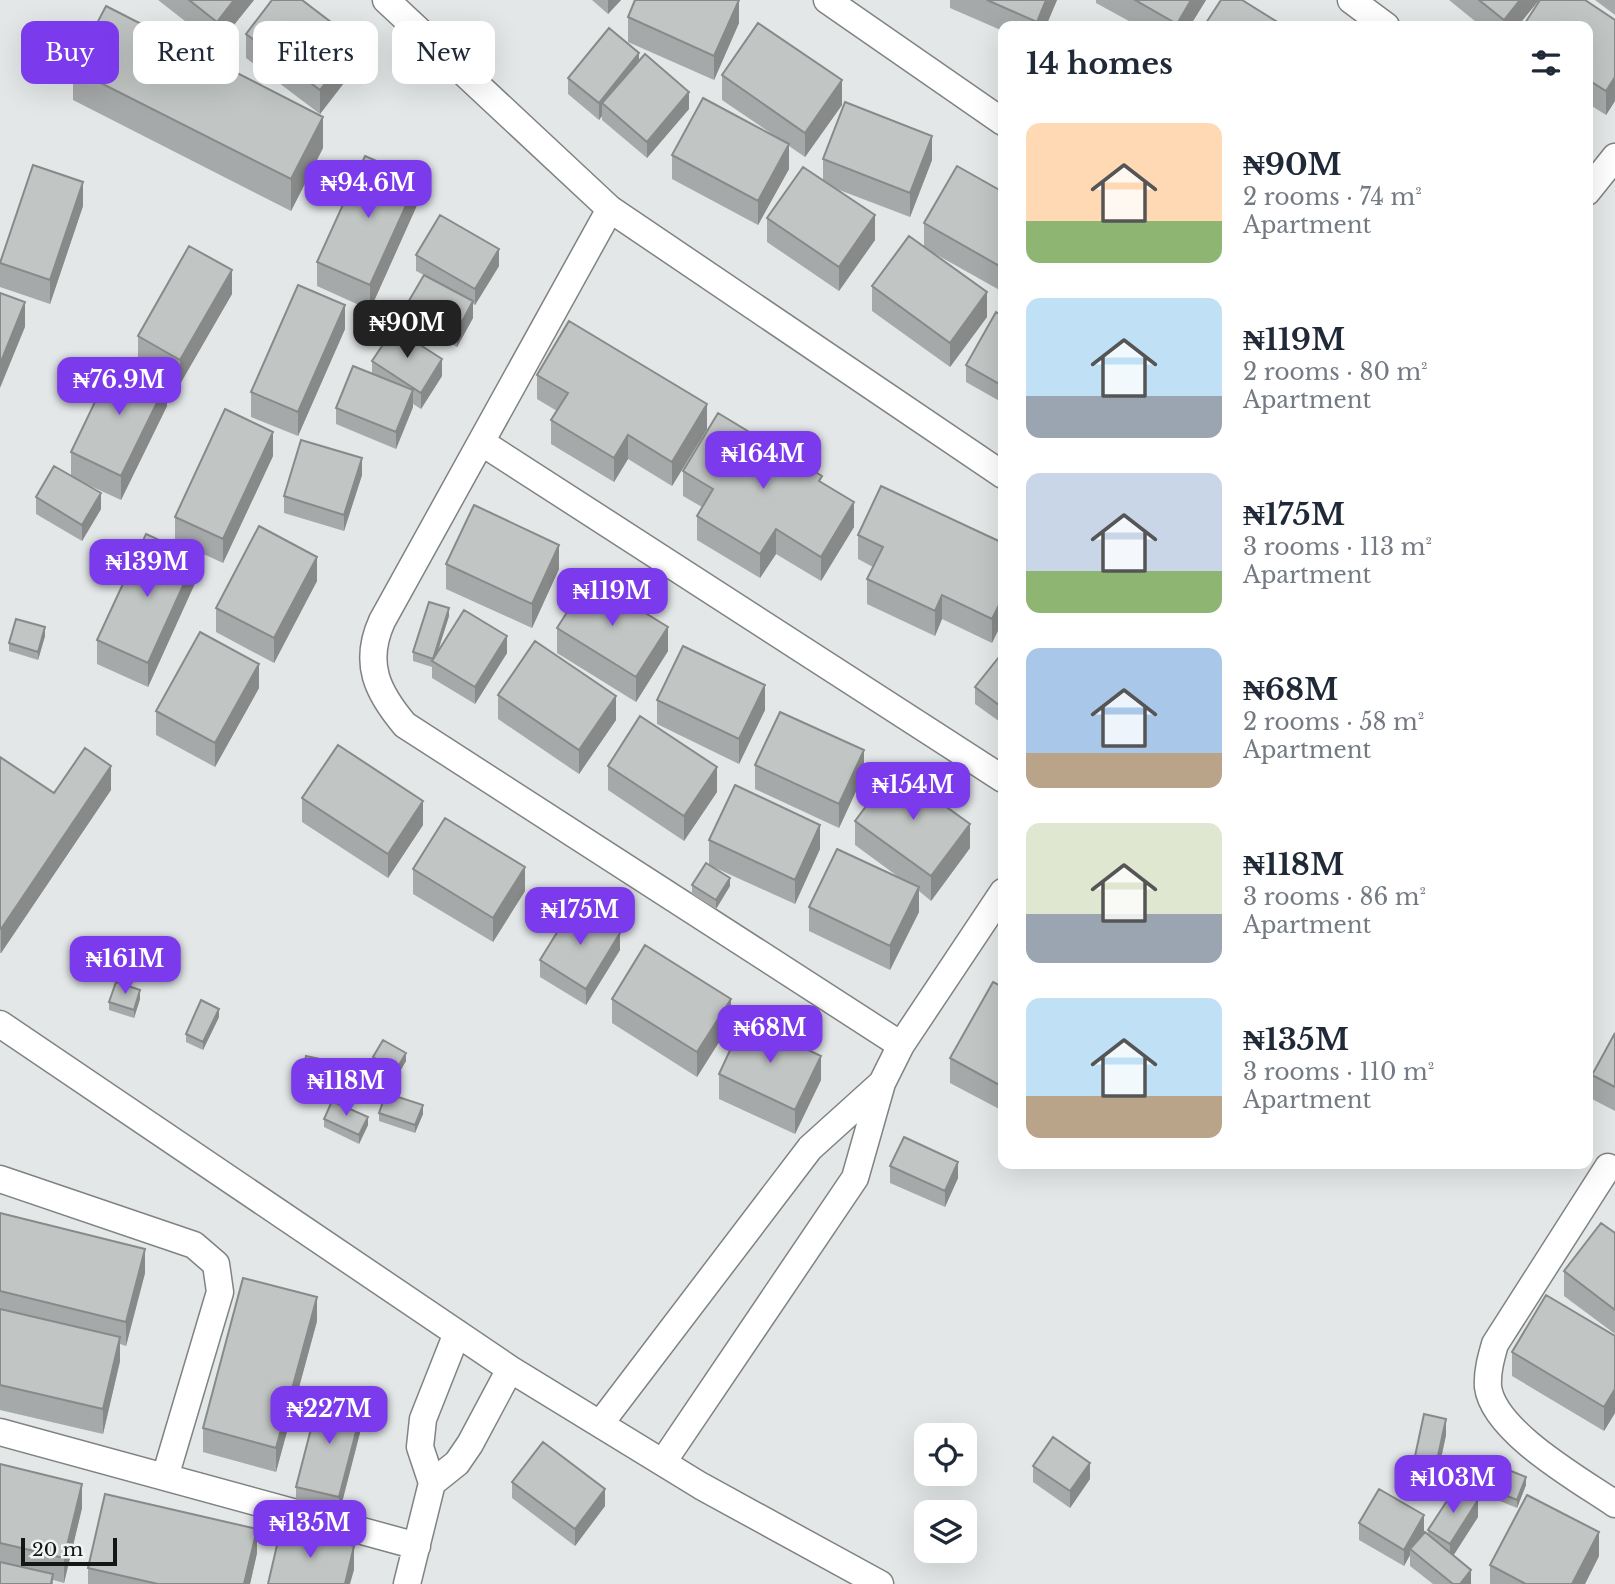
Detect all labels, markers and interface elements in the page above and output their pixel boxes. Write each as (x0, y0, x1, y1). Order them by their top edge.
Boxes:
chip: Buy (21, 21, 119, 84)
chip: Rent (133, 21, 239, 84)
chip: Filters (253, 21, 378, 84)
chip: New (392, 21, 495, 84)
icon: filters (1527, 44, 1565, 82)
text: 14 homes (1026, 45, 1173, 82)
text: ₦90M (1243, 146, 1342, 183)
icon: home (1082, 151, 1166, 235)
pin: ₦94.6M (311, 160, 425, 220)
text: ₦94.6M (321, 169, 415, 197)
text: 2 rooms · 74 m² (1243, 183, 1422, 211)
text: Apartment (1243, 211, 1371, 239)
pin: ₦90M (366, 300, 448, 360)
text: ₦90M (369, 309, 445, 337)
text: ₦119M (1243, 321, 1345, 358)
icon: home (1082, 326, 1166, 410)
pin: ₦76.9M (62, 358, 176, 417)
text: 2 rooms · 80 m² (1243, 358, 1428, 386)
text: ₦76.9M (73, 366, 165, 394)
text: Apartment (1243, 386, 1371, 414)
pin: ₦164M (714, 432, 812, 491)
text: ₦164M (721, 440, 805, 468)
text: ₦175M (1243, 496, 1345, 533)
icon: home (1082, 501, 1166, 585)
text: 3 rooms · 113 m² (1243, 533, 1432, 561)
pin: ₦139M (98, 540, 196, 599)
text: ₦139M (105, 548, 189, 576)
text: Apartment (1243, 561, 1371, 589)
pin: ₦119M (563, 568, 661, 628)
text: ₦119M (573, 577, 651, 605)
text: ₦68M (1243, 671, 1338, 708)
icon: home (1082, 676, 1166, 760)
text: 2 rooms · 58 m² (1243, 708, 1424, 736)
text: Apartment (1243, 736, 1371, 764)
pin: ₦154M (864, 762, 962, 822)
text: ₦154M (872, 771, 954, 799)
text: ₦118M (1243, 846, 1344, 883)
icon: home (1082, 851, 1166, 935)
text: 3 rooms · 86 m² (1243, 883, 1426, 911)
pin: ₦175M (531, 888, 629, 947)
text: ₦175M (541, 896, 619, 924)
text: Apartment (1243, 911, 1371, 939)
pin: ₦161M (76, 936, 174, 996)
text: ₦161M (86, 945, 164, 973)
pin: ₦68M (729, 1006, 811, 1065)
text: ₦68M (733, 1014, 807, 1042)
text: ₦135M (1243, 1021, 1349, 1058)
icon: home (1082, 1026, 1166, 1110)
pin: ₦118M (297, 1058, 395, 1118)
text: 3 rooms · 110 m² (1243, 1058, 1434, 1086)
text: ₦118M (307, 1067, 385, 1095)
text: Apartment (1243, 1086, 1371, 1114)
pin: ₦227M (280, 1386, 378, 1446)
text: ₦227M (286, 1395, 372, 1423)
map controls (914, 1423, 977, 1563)
button: locate (914, 1423, 977, 1486)
pin: ₦103M (1404, 1456, 1502, 1515)
text: ₦103M (1411, 1464, 1496, 1492)
pin: ₦135M (261, 1500, 359, 1560)
button: layers (914, 1500, 977, 1563)
text: ₦135M (269, 1509, 351, 1537)
scale bar (21, 1535, 117, 1567)
text: 20 m (32, 1538, 83, 1561)

